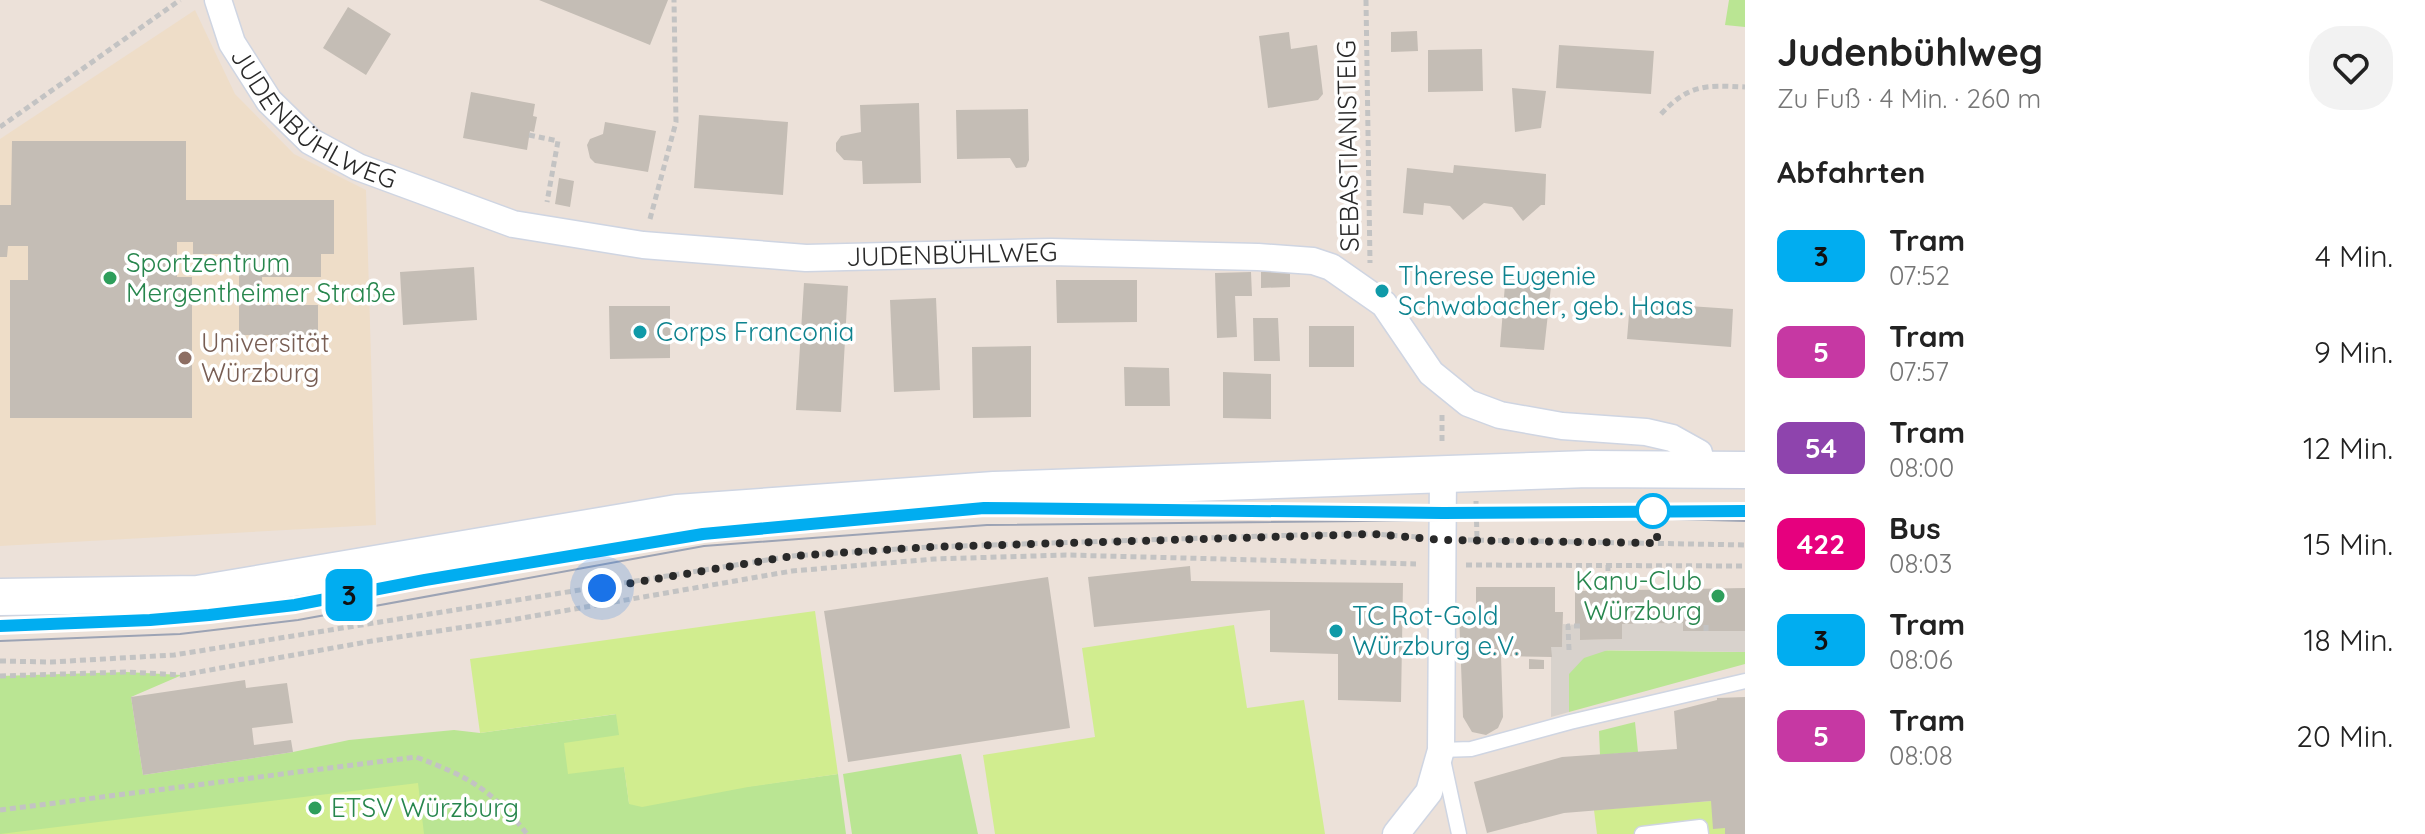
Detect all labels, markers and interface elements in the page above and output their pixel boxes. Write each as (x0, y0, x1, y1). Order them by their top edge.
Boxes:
button: heart (2309, 26, 2393, 110)
text: Judenbühlweg (1777, 28, 2043, 76)
street label: SEBASTIANISTEIG (1329, 40, 1366, 252)
street label: JUDENBÜHLWEG (223, 42, 401, 196)
text: Zu Fuß · 4 Min. · 260 m (1777, 82, 2041, 115)
text: Abfahrten (1777, 153, 1925, 191)
text: Tram (1889, 221, 1965, 259)
street label: JUDENBÜHLWEG (846, 235, 1058, 273)
text: 4 Min. (2315, 237, 2393, 275)
text: 3 (1813, 238, 1829, 273)
place label: Sportzentrum Mergentheimer Straße (126, 246, 396, 309)
place label: Therese Eugenie Schwabacher, geb. Haas (1398, 259, 1694, 322)
text: 07:52 (1889, 259, 1950, 292)
marker: Sportzentrum Mergentheimer Straße (101, 269, 119, 287)
marker: Therese Eugenie Schwabacher, geb. Haas (1373, 282, 1391, 300)
place label: Corps Franconia (656, 315, 854, 348)
text: Tram (1889, 317, 1965, 355)
marker: Corps Franconia (631, 323, 649, 341)
place label: Universität Würzburg (201, 326, 330, 389)
text: 9 Min. (2314, 333, 2393, 371)
text: 5 (1813, 334, 1829, 369)
marker: Universität Würzburg (176, 349, 194, 367)
text: 07:57 (1889, 355, 1949, 388)
text: Tram (1889, 413, 1965, 451)
text: 12 Min. (2303, 429, 2393, 467)
text: 54 (1805, 430, 1837, 465)
text: 08:00 (1889, 451, 1954, 484)
unlabelled marker (1636, 494, 1670, 528)
text: Bus (1889, 509, 1941, 547)
text: 15 Min. (2303, 525, 2393, 563)
text: 422 (1797, 526, 1845, 561)
text: 08:03 (1889, 547, 1952, 580)
place label: Kanu-Club Würzburg (1575, 564, 1702, 627)
your location (582, 568, 622, 608)
line badge: 3 (323, 569, 375, 621)
text: 3 (341, 577, 357, 612)
marker: Kanu-Club Würzburg (1709, 587, 1727, 605)
place label: TC Rot-Gold Würzburg e.V. (1352, 599, 1519, 662)
text: Tram (1889, 605, 1965, 643)
text: 18 Min. (2304, 621, 2393, 659)
marker: TC Rot-Gold Würzburg e.V. (1327, 622, 1345, 640)
text: 3 (1813, 622, 1829, 657)
text: 08:06 (1889, 643, 1953, 676)
text: Tram (1889, 701, 1965, 739)
text: 20 Min. (2296, 717, 2393, 755)
text: 5 (1813, 718, 1829, 753)
text: 08:08 (1889, 739, 1953, 772)
place label: ETSV Würzburg (331, 791, 519, 824)
marker: ETSV Würzburg (306, 799, 324, 817)

